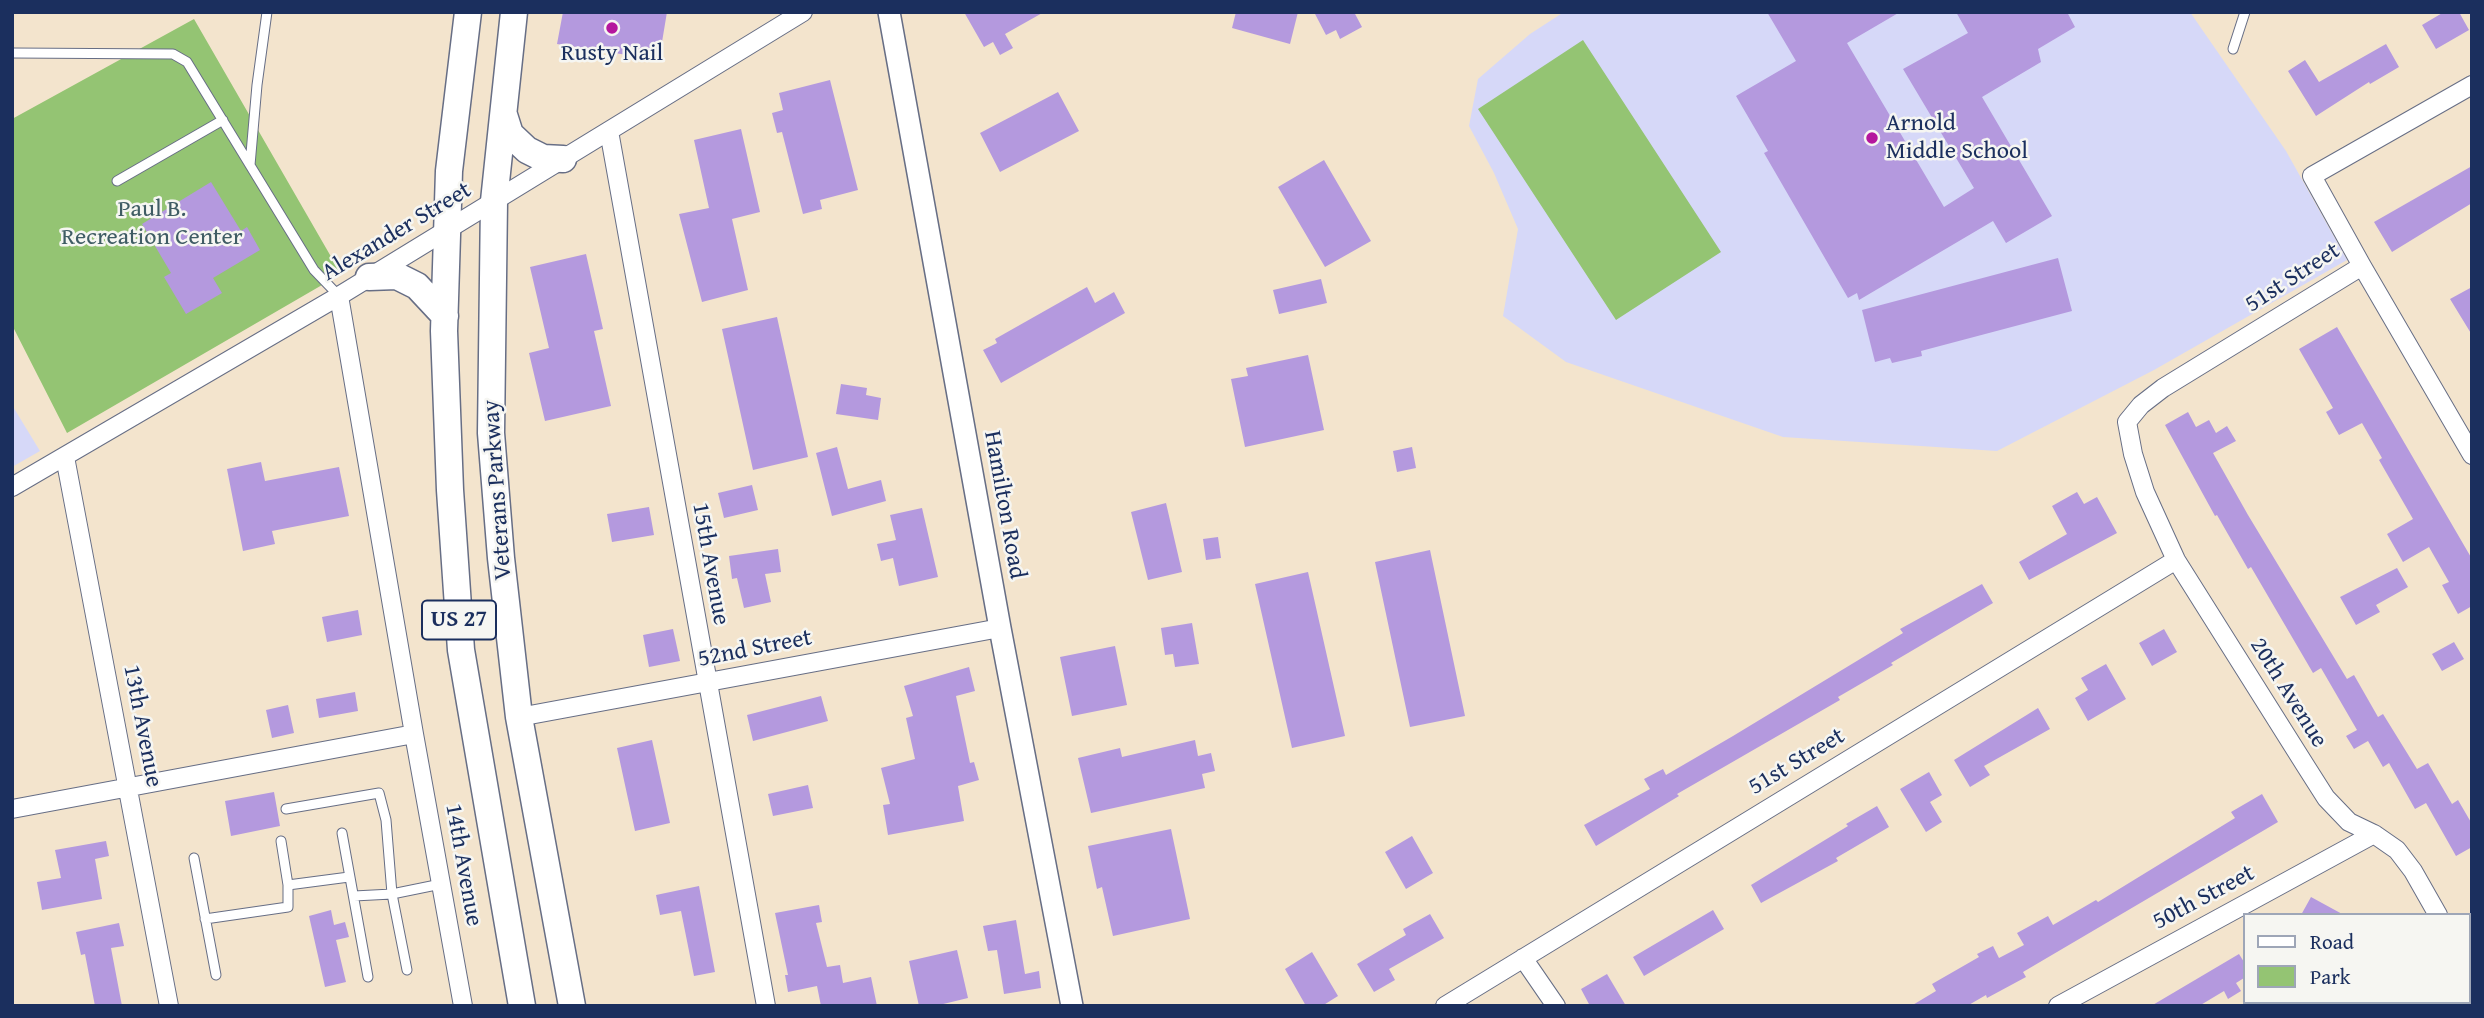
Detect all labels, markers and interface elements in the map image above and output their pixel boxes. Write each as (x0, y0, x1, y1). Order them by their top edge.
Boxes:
marker: Rusty Nail (604, 20, 620, 36)
place label: Rusty Nail (561, 40, 663, 68)
place label: Arnold Middle School (1886, 110, 2028, 166)
marker: Arnold Middle School (1864, 130, 1880, 146)
street label: Alexander Street (317, 176, 477, 288)
park label: Paul B. Recreation Center (61, 196, 243, 252)
street label: 51st Street (2240, 237, 2346, 319)
street label: Veterans Parkway (477, 399, 519, 581)
street label: Hamilton Road (977, 429, 1031, 581)
street label: 15th Avenue (685, 500, 735, 628)
road number: US 27 (422, 600, 496, 640)
street label: 52nd Street (696, 624, 814, 674)
street label: 20th Avenue (2243, 633, 2333, 753)
street label: 13th Avenue (116, 662, 168, 790)
street label: 51st Street (1744, 722, 1850, 802)
street label: 14th Avenue (438, 801, 488, 929)
street label: 50th Street (2148, 859, 2260, 937)
legend (2242, 913, 2470, 1004)
text: Road (2310, 926, 2354, 957)
text: Park (2310, 961, 2351, 992)

